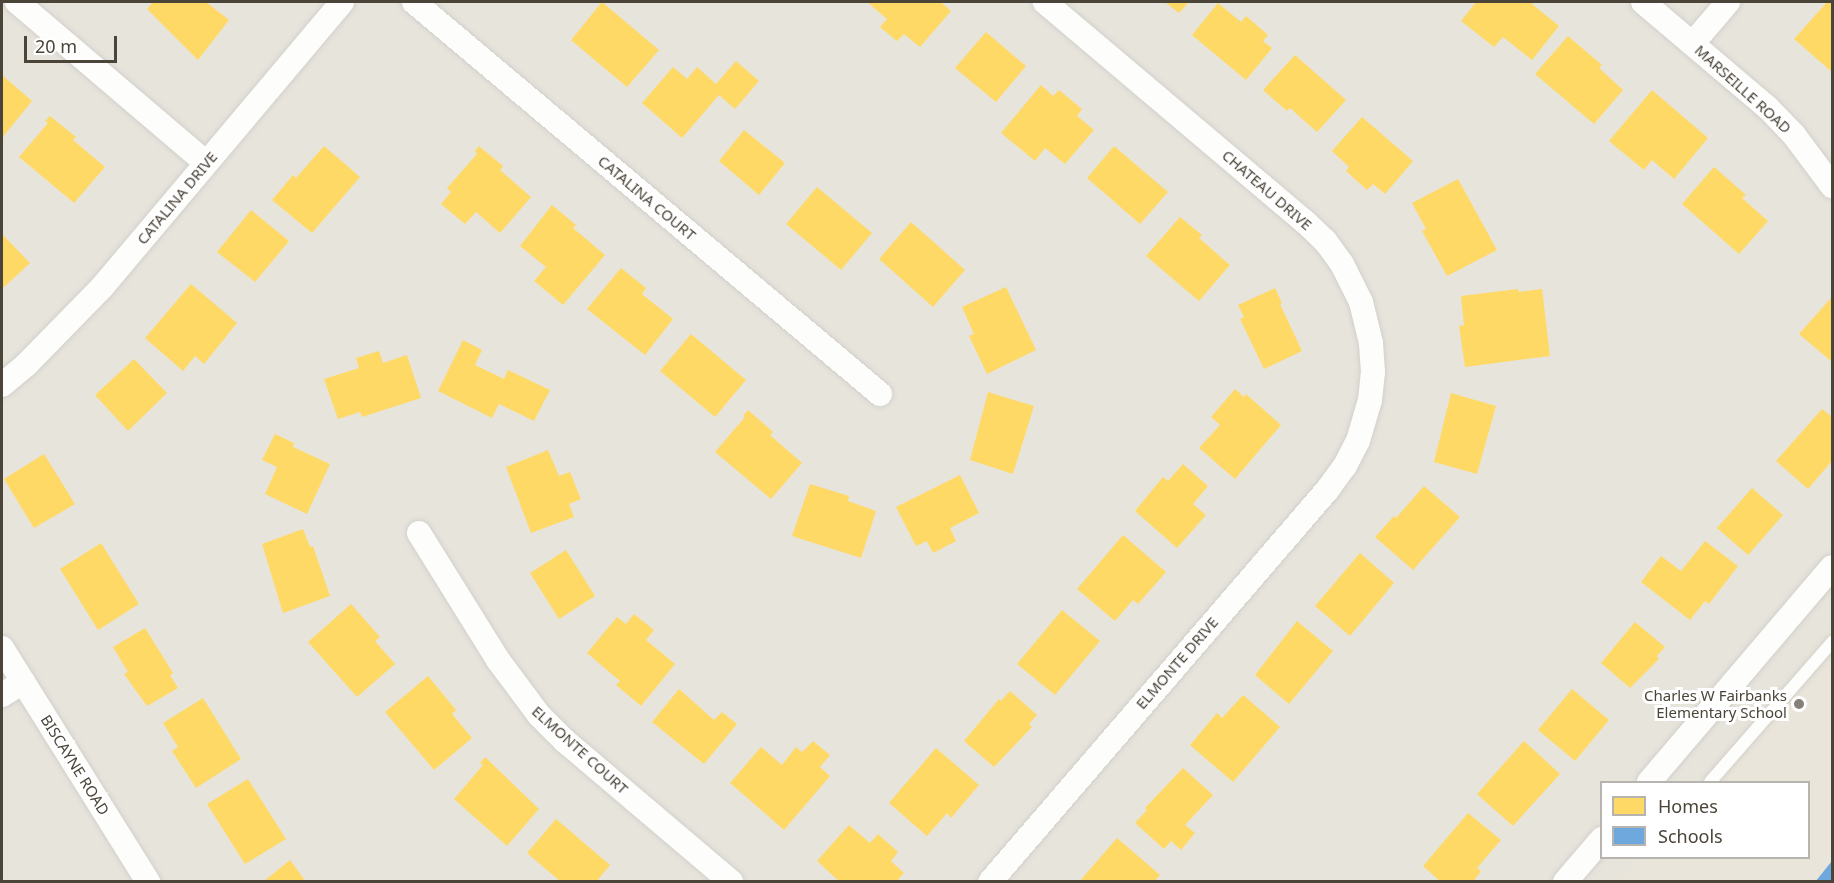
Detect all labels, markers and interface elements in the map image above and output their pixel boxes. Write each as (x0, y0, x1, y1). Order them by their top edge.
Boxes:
scale bar (27, 24, 120, 62)
text: 20 m (35, 34, 77, 58)
street label: MARSEILLE ROAD (1691, 41, 1795, 137)
street label: CHATEAU DRIVE (1218, 146, 1316, 234)
street label: CATALINA DRIVE (133, 148, 221, 248)
street label: CATALINA COURT (594, 152, 700, 244)
street label: ELMONTE DRIVE (1132, 613, 1222, 713)
place label: Charles W Fairbanks Elementary School (1644, 686, 1787, 721)
marker: Charles W Fairbanks Elementary School (1792, 697, 1806, 711)
street label: ELMONTE COURT (528, 702, 632, 798)
street label: BISCAYNE ROAD (37, 712, 113, 818)
legend (1600, 781, 1810, 859)
text: Homes (1658, 794, 1718, 818)
text: Schools (1658, 824, 1723, 848)

